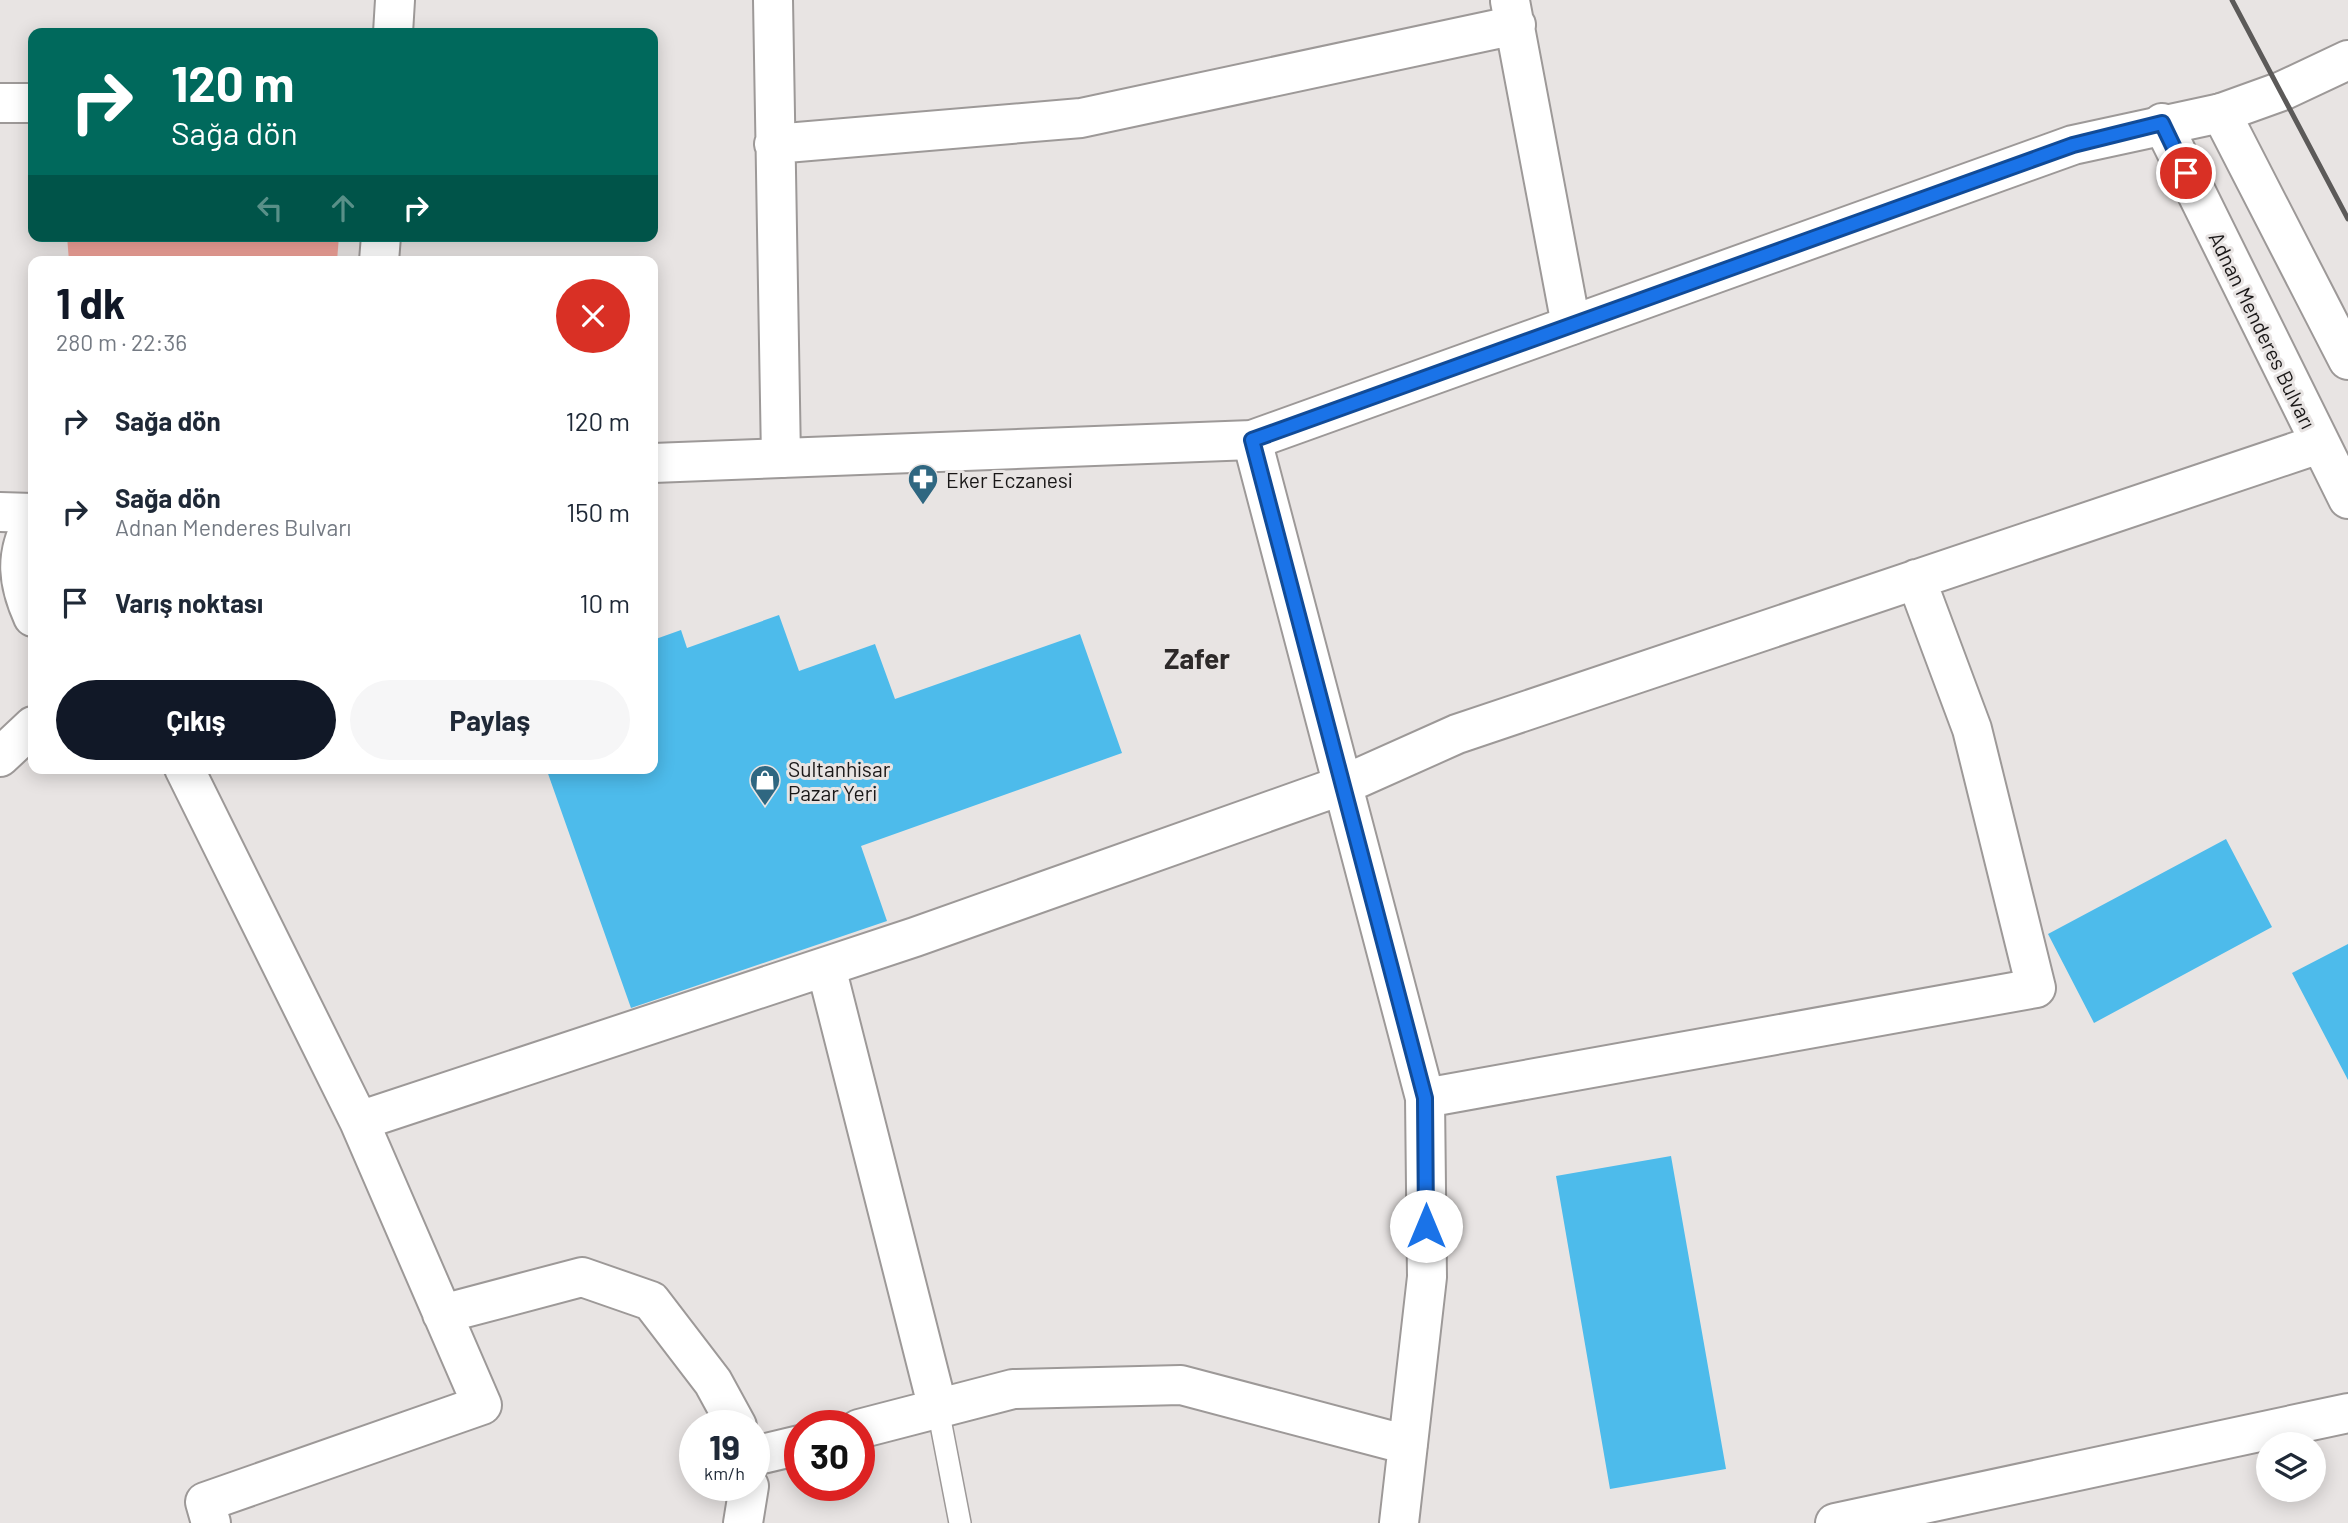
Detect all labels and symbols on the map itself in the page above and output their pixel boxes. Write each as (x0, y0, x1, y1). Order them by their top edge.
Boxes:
pin (2156, 143, 2216, 203)
street label: Adnan Menderes Bulvarı (2204, 227, 2322, 433)
pharmacy icon: Eker Eczanesi (906, 462, 940, 506)
place label: Eker Eczanesi (946, 467, 1072, 492)
district label: Zafer (1164, 641, 1230, 675)
place label: Sultanhisar Pazar Yeri (788, 756, 891, 805)
shop icon: Sultanhisar Pazar Yeri (748, 763, 782, 807)
position arrow (1389, 1189, 1463, 1263)
speed limit sign: 30 (784, 1410, 875, 1501)

